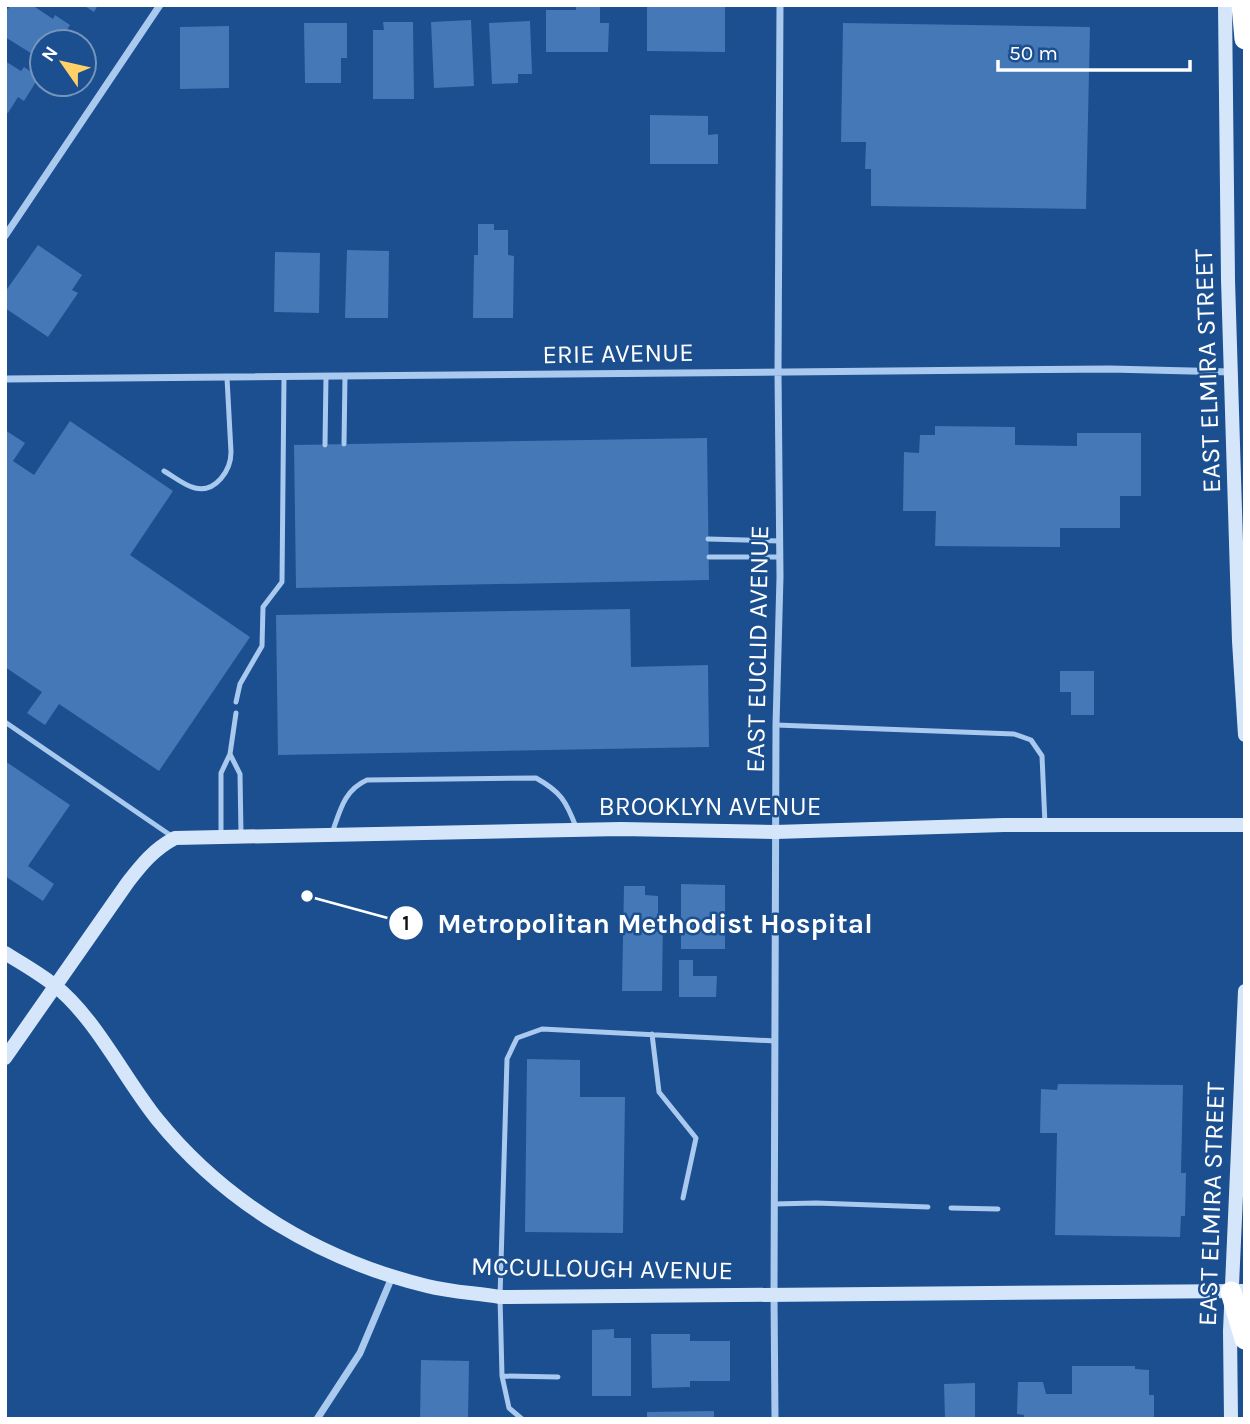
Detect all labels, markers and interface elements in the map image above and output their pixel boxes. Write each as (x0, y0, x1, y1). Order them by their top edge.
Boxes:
north arrow (28, 28, 98, 98)
scale bar (998, 28, 1190, 72)
text: 50 m (1009, 41, 1058, 65)
text: N (37, 42, 63, 66)
street label: EAST ELMIRA STREET (1188, 248, 1227, 494)
street label: ERIE AVENUE (542, 337, 694, 370)
street label: EAST EUCLID AVENUE (740, 525, 775, 773)
street label: BROOKLYN AVENUE (599, 791, 821, 822)
callout: Metropolitan Methodist Hospital (389, 898, 887, 947)
text: Metropolitan Methodist Hospital (437, 907, 873, 940)
text: 1 (402, 911, 410, 935)
street label: EAST ELMIRA STREET (1192, 1081, 1231, 1327)
street label: MCCULLOUGH AVENUE (471, 1251, 733, 1286)

